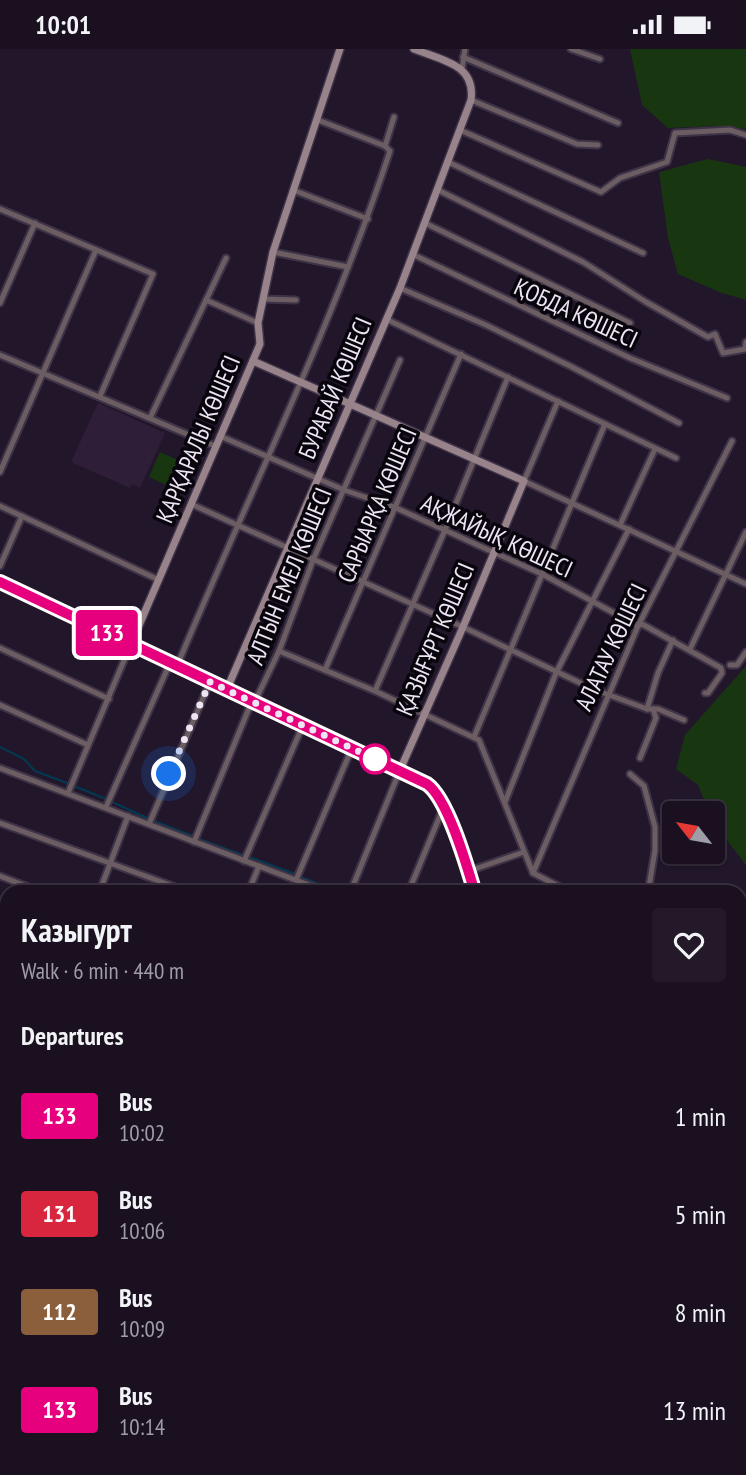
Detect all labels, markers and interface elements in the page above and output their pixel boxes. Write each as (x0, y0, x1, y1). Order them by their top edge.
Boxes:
text: 10:01 (35, 8, 91, 41)
street label: ҚОБДА КӨШЕСІ (509, 271, 643, 355)
street label: БУРАБАЙ КӨШЕСІ (291, 313, 379, 463)
street label: ҚАРҚАРАЛЫ КӨШЕСІ (149, 351, 247, 527)
street label: САРЫАРҚА КӨШЕСІ (330, 423, 424, 587)
street label: АЛТЫН ЕМЕЛ КӨШЕСІ (239, 483, 339, 669)
street label: АҚЖАЙЫҚ КӨШЕСІ (416, 487, 578, 585)
street label: ҚАЗЫҒҰРТ КӨШЕСІ (389, 558, 481, 720)
street label: АЛАТАУ КӨШЕСІ (568, 579, 654, 715)
line badge: 133 (67, 610, 147, 656)
text: 133 (90, 617, 124, 648)
unlabelled marker (360, 744, 390, 774)
your location (151, 756, 186, 791)
north arrow (662, 801, 724, 865)
map controls (662, 801, 725, 864)
text: Казыгурт (21, 908, 132, 951)
button: heart (652, 908, 726, 982)
text: Walk · 6 min · 440 m (21, 956, 184, 985)
text: Departures (21, 1019, 124, 1052)
text: Bus (119, 1085, 152, 1118)
text: 133 (42, 1100, 77, 1131)
text: 1 min (675, 1100, 726, 1133)
text: 10:02 (119, 1118, 165, 1147)
text: Bus (119, 1183, 152, 1216)
text: 131 (42, 1198, 77, 1229)
text: 5 min (675, 1198, 726, 1231)
text: 10:06 (119, 1216, 165, 1245)
text: Bus (119, 1281, 152, 1314)
text: 112 (42, 1296, 77, 1327)
text: 8 min (675, 1296, 726, 1329)
text: 10:09 (119, 1314, 165, 1343)
text: Bus (119, 1379, 152, 1412)
text: 133 (42, 1394, 77, 1425)
text: 13 min (663, 1394, 726, 1427)
text: 10:14 (119, 1412, 165, 1441)

